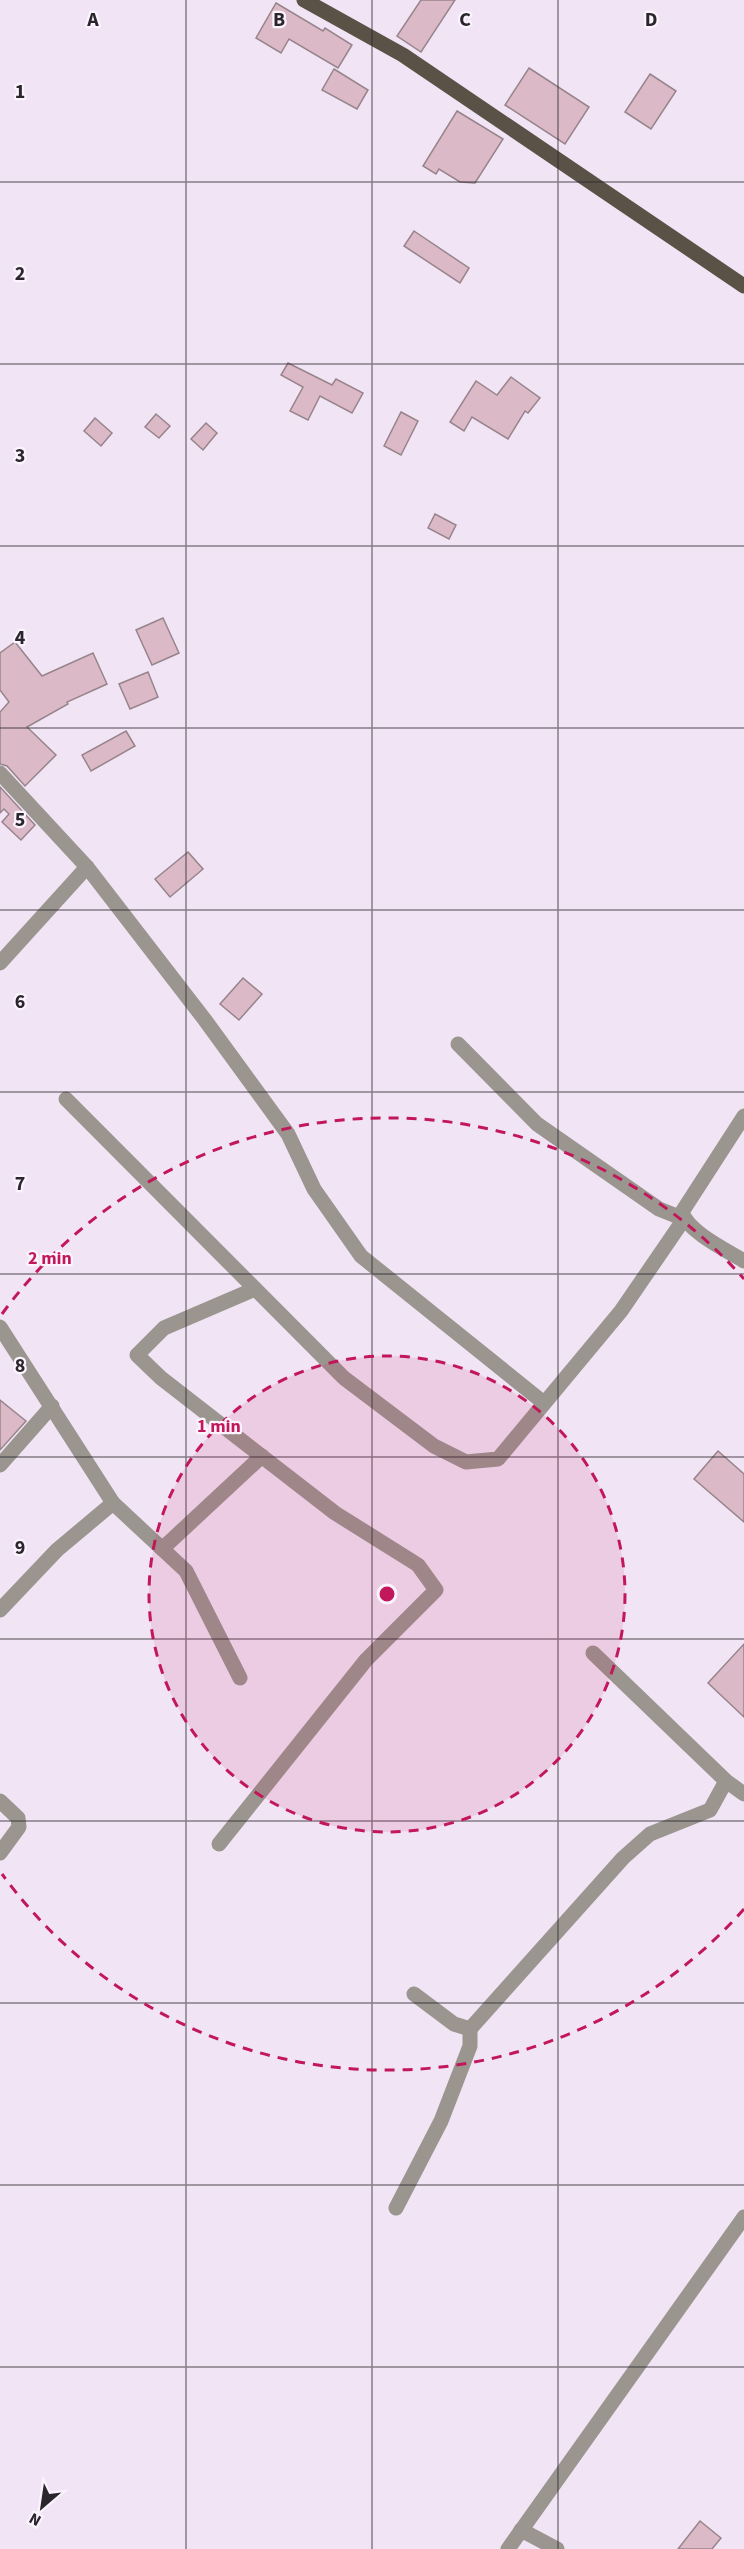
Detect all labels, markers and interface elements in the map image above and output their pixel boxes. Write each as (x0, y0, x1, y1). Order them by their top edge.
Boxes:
text: A (86, 6, 99, 34)
text: B (273, 6, 285, 34)
text: C (459, 6, 471, 34)
text: D (645, 6, 657, 34)
text: 1 (15, 78, 25, 106)
text: 2 (15, 260, 25, 288)
text: 3 (15, 442, 25, 470)
text: 4 (15, 624, 26, 652)
text: 5 (15, 806, 25, 834)
text: 6 (15, 988, 25, 1016)
text: 7 (15, 1170, 25, 1198)
text: 2 min (28, 1246, 72, 1271)
text: 8 (15, 1352, 25, 1380)
text: 1 min (197, 1414, 241, 1439)
text: 9 (15, 1534, 25, 1562)
centre of rings (377, 1584, 397, 1604)
north arrow (12, 2477, 72, 2537)
text: N (25, 2507, 45, 2531)

